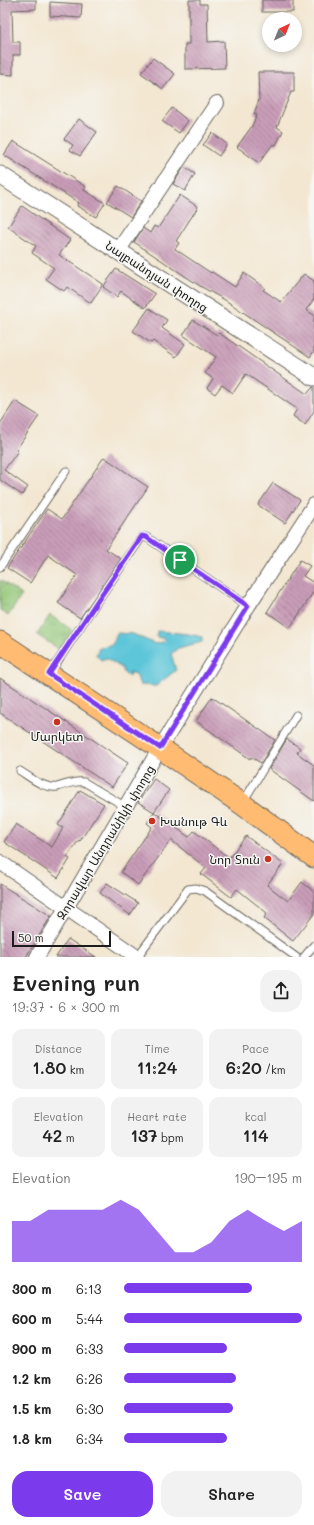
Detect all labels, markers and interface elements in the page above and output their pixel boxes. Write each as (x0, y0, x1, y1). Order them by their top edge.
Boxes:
north arrow (262, 12, 302, 52)
map controls (262, 12, 302, 52)
street label: Նալբանդյան փողոց (103, 237, 211, 315)
pin (163, 543, 197, 577)
icon: arrive (169, 549, 191, 571)
marker: Մարկետ (52, 717, 62, 727)
place label: Մարկետ (31, 728, 84, 744)
street label: Զորավար Անդրանիկի փողոց (52, 762, 158, 922)
place label: Խանութ Գև (160, 813, 228, 829)
marker: Խանութ Գև (147, 816, 157, 826)
place label: Նոր Տուն (209, 851, 260, 867)
marker: Նոր Տուն (263, 854, 273, 864)
scale bar (12, 929, 111, 948)
text: 50 m (18, 930, 44, 945)
text: Evening run (12, 968, 140, 997)
button: share (260, 970, 302, 1012)
text: 19:37 · 6 × 300 m (12, 998, 120, 1015)
text: Distance (35, 1041, 82, 1056)
text: Time (144, 1041, 170, 1056)
text: Pace (242, 1041, 269, 1056)
text: 1.80 (32, 1056, 66, 1078)
text: 11:24 (137, 1056, 177, 1078)
text: 6:20 (226, 1056, 262, 1078)
text: km (66, 1062, 84, 1077)
text: /km (262, 1062, 286, 1077)
text: Elevation (34, 1109, 83, 1124)
text: Heart rate (127, 1109, 187, 1124)
text: kcal (245, 1109, 267, 1124)
text: 42 (42, 1124, 62, 1146)
text: 137 (130, 1124, 158, 1146)
text: 114 (243, 1124, 268, 1146)
text: m (62, 1130, 74, 1145)
text: bpm (158, 1130, 184, 1145)
text: Elevation (12, 1169, 70, 1186)
text: 190–195 m (234, 1169, 302, 1186)
text: 300 m (12, 1280, 52, 1297)
text: 6:13 (76, 1280, 101, 1297)
text: 600 m (12, 1310, 52, 1327)
text: 5:44 (76, 1310, 103, 1327)
text: 900 m (12, 1340, 52, 1357)
text: 6:33 (76, 1340, 103, 1357)
text: 1.2 km (12, 1370, 51, 1387)
text: 6:26 (76, 1370, 103, 1387)
text: 1.5 km (12, 1400, 51, 1417)
text: 6:30 (76, 1400, 104, 1417)
text: 1.8 km (12, 1430, 52, 1447)
text: 6:34 (76, 1430, 103, 1447)
button: Save (12, 1471, 153, 1517)
button: Share (161, 1471, 302, 1517)

